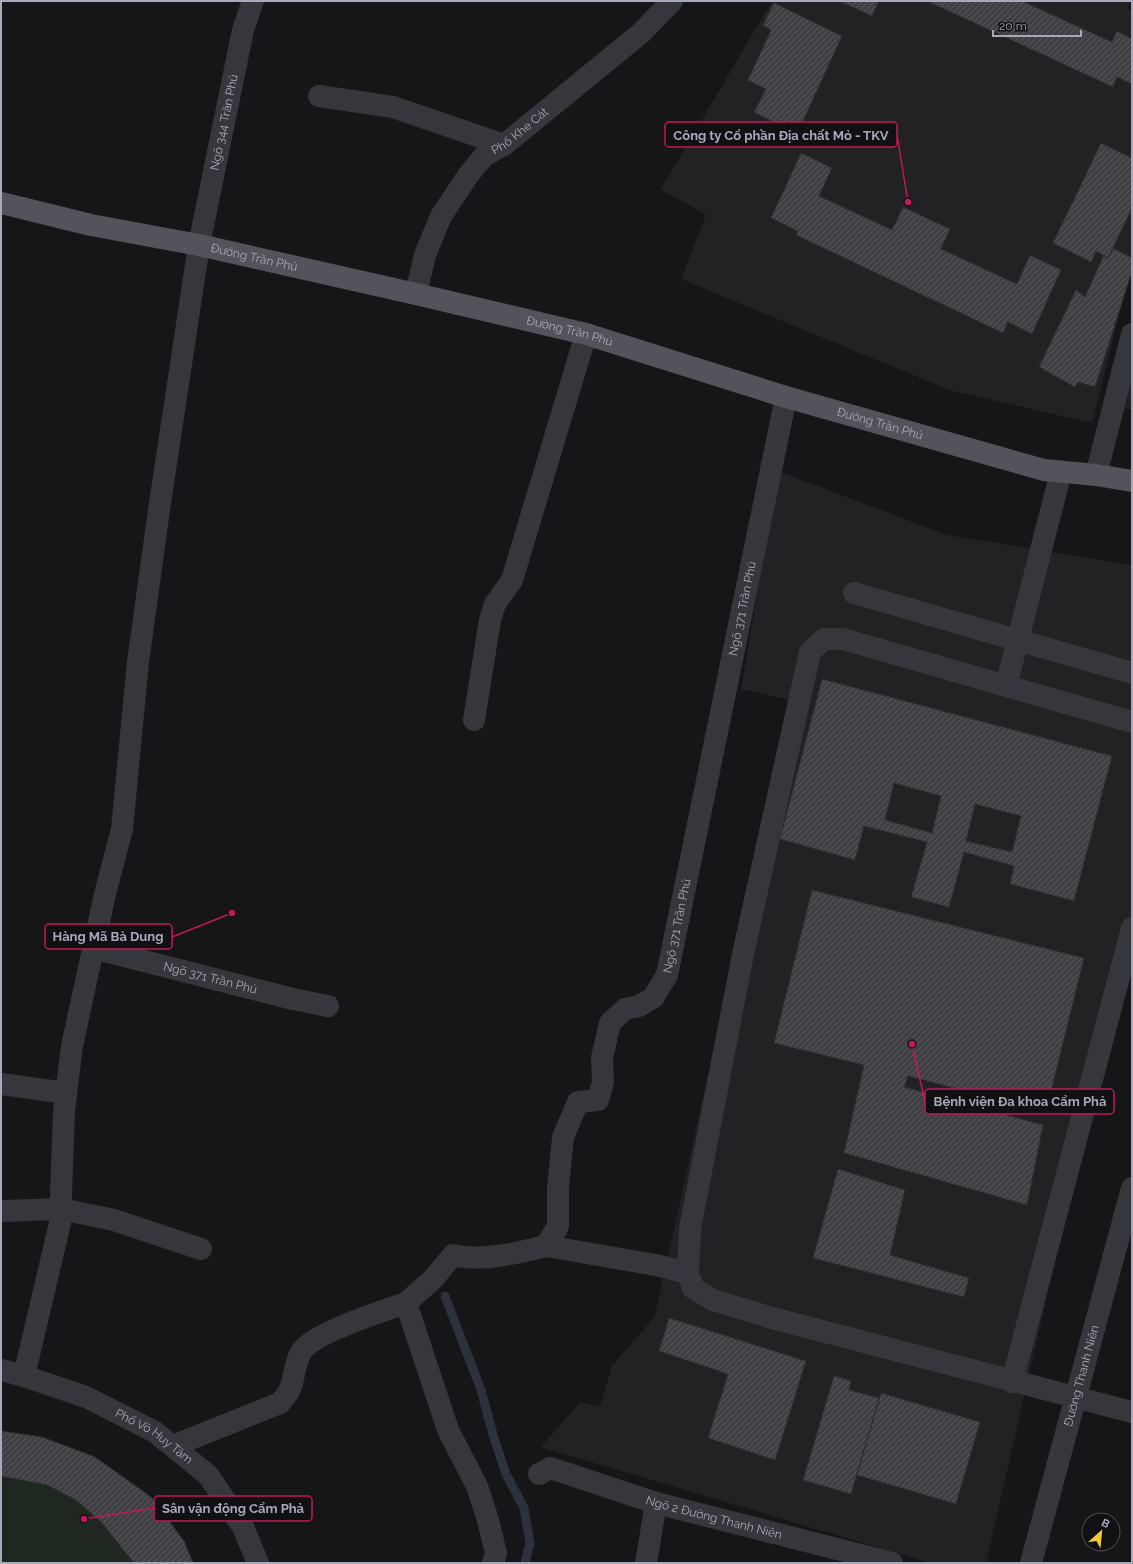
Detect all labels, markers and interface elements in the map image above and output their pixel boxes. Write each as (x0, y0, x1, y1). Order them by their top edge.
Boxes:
scale bar (993, 12, 1081, 38)
text: 20 m (999, 19, 1027, 33)
street label: Ngõ 344 Trần Phú (207, 73, 241, 172)
street label: Phố Khe Cát (489, 105, 551, 157)
callout: Công ty Cổ phần Địa chất Mỏ - TKV (665, 122, 897, 147)
text: Công ty Cổ phần Địa chất Mỏ - TKV (673, 128, 889, 143)
street label: Đường Trần Phú (209, 241, 299, 274)
street label: Đường Trần Phú (525, 313, 615, 349)
street label: Đường Trần Phú (835, 405, 925, 442)
street label: Ngõ 371 Trần Phú (726, 560, 759, 657)
street label: Ngõ 371 Trần Phú (661, 877, 694, 974)
callout: Hàng Mã Bà Dung (45, 924, 172, 949)
text: Hàng Mã Bà Dung (53, 929, 163, 944)
street label: Ngõ 371 Trần Phú (162, 959, 259, 997)
callout: Bệnh viện Đa khoa Cẩm Phả (925, 1089, 1114, 1114)
text: Bệnh viện Đa khoa Cẩm Phả (934, 1094, 1107, 1109)
street label: Đường Thanh Niên (1061, 1324, 1102, 1428)
street label: Phố Võ Huy Tâm (113, 1406, 196, 1467)
street label: Ngõ 2 Đường Thanh Niên (644, 1493, 784, 1542)
callout: Sân vận động Cẩm Phả (154, 1496, 312, 1521)
text: Sân vận động Cẩm Phả (162, 1501, 305, 1516)
north arrow (1081, 1512, 1121, 1552)
text: B (1099, 1516, 1112, 1531)

